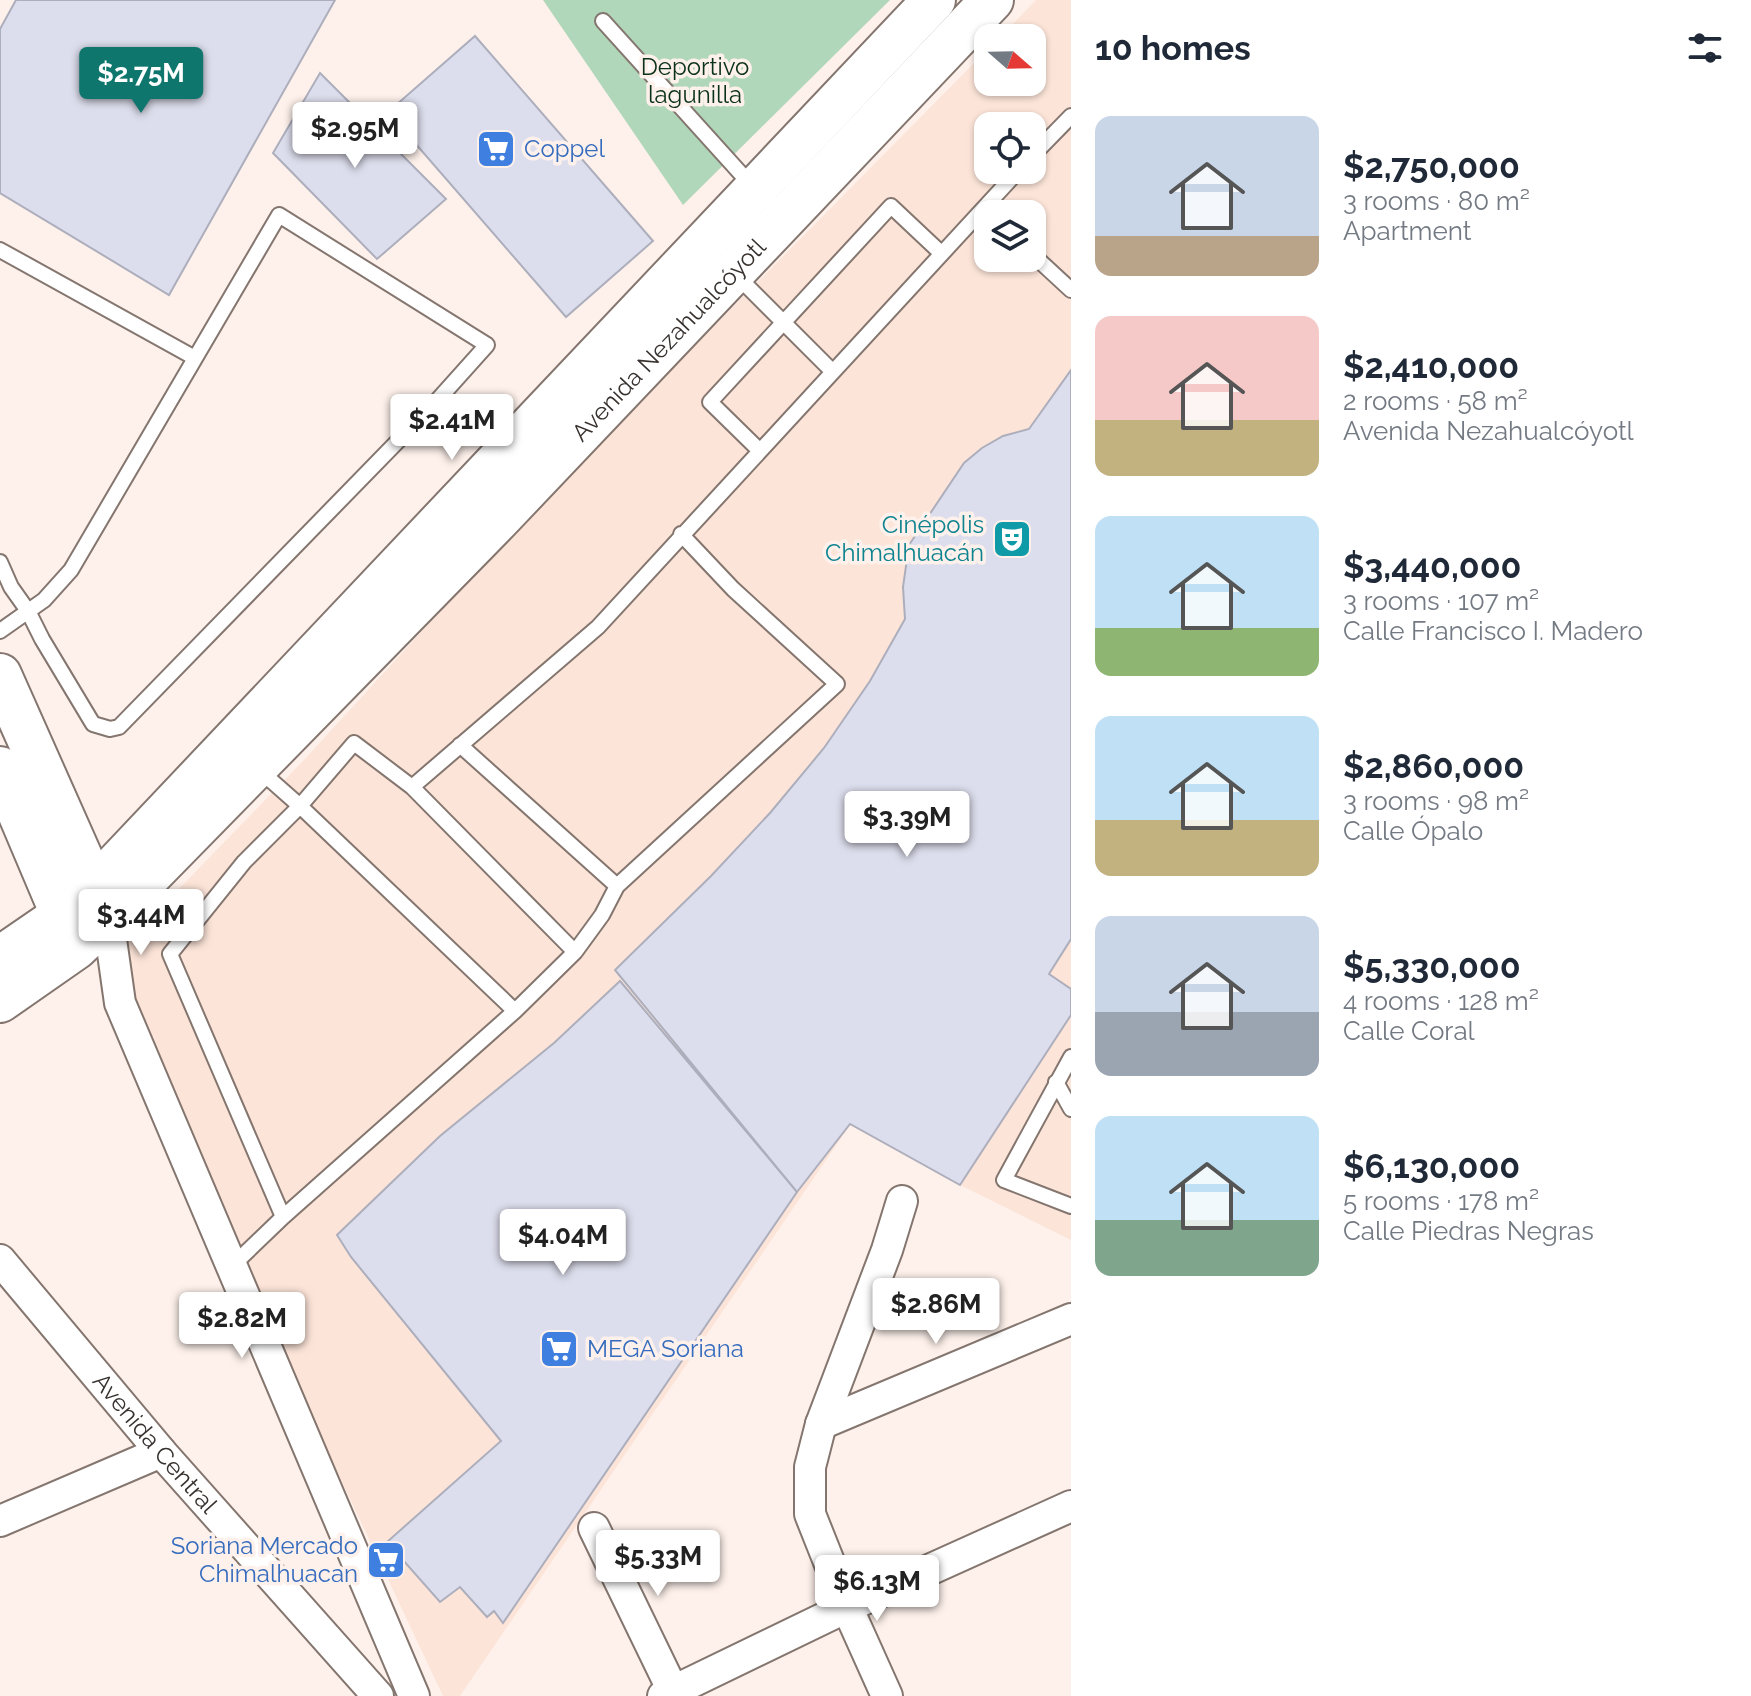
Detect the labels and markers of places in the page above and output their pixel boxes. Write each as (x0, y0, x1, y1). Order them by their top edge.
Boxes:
pin: $2.75M (76, 47, 206, 115)
pin: $2.95M (290, 102, 420, 170)
supermarket icon: Coppel (475, 128, 517, 170)
place label: Coppel (524, 134, 605, 163)
pin: $2.41M (387, 394, 517, 462)
place label: Cinépolis Chimalhuacán (825, 510, 984, 567)
theatre icon: Cinépolis Chimalhuacán (991, 518, 1033, 560)
pin: $3.39M (842, 791, 972, 859)
pin: $3.44M (76, 889, 206, 957)
pin: $4.04M (498, 1209, 628, 1277)
pin: $2.86M (871, 1278, 1001, 1346)
pin: $2.82M (177, 1292, 307, 1360)
supermarket icon: MEGA Soriana (538, 1328, 580, 1370)
place label: MEGA Soriana (587, 1334, 744, 1363)
pin: $5.33M (593, 1530, 723, 1598)
place label: Soriana Mercado Chimalhuacan (171, 1531, 358, 1588)
supermarket icon: Soriana Mercado Chimalhuacan (365, 1539, 407, 1581)
pin: $6.13M (812, 1555, 942, 1623)

